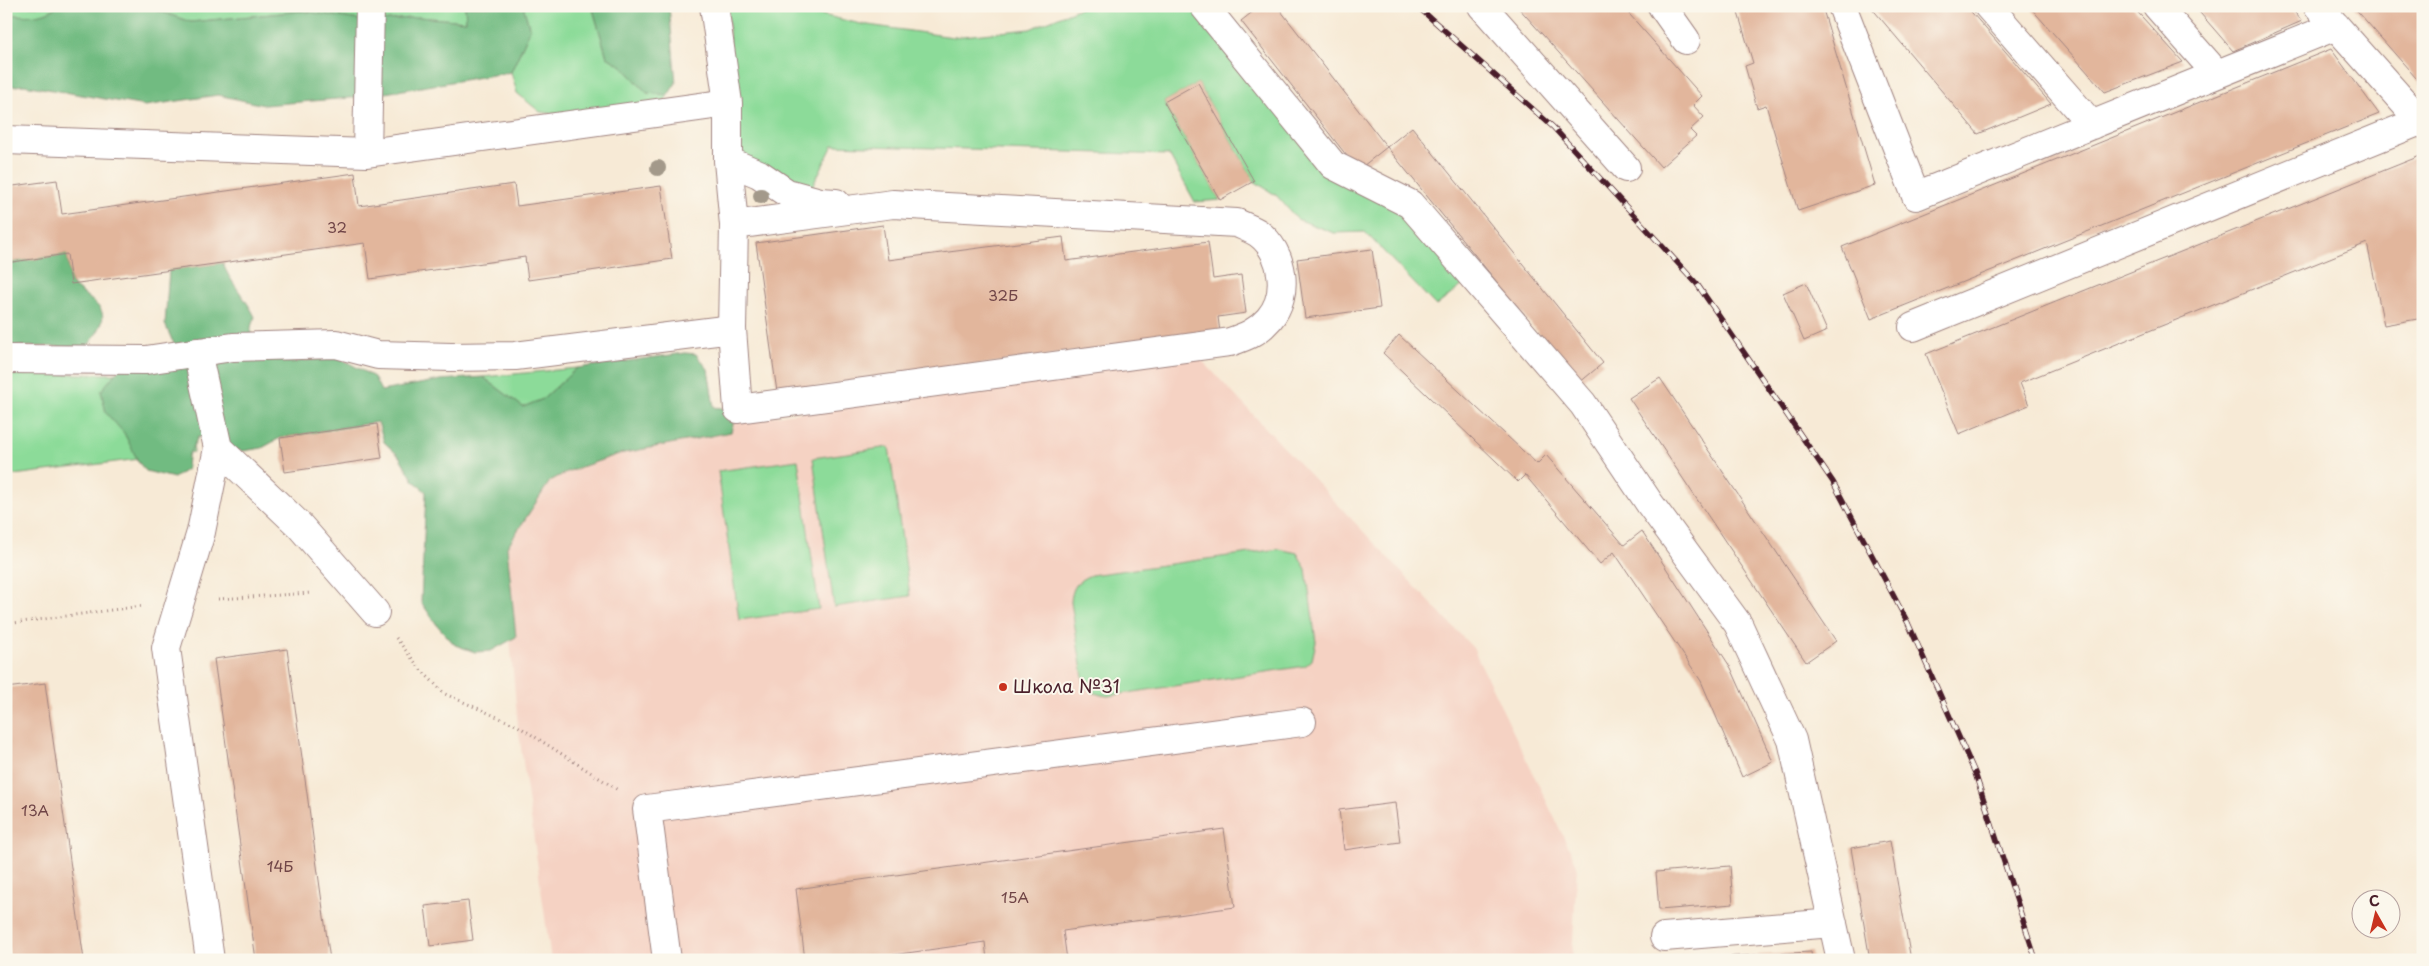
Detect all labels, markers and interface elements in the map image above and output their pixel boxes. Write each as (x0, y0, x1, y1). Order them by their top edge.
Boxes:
house number: 32 (327, 215, 347, 238)
house number: 32Б (988, 283, 1018, 306)
place label: Школа №31 (1013, 672, 1120, 699)
marker: Школа №31 (997, 681, 1009, 693)
house number: 13А (21, 798, 49, 821)
house number: 14Б (267, 854, 293, 877)
house number: 15А (1001, 885, 1029, 908)
north arrow (2352, 888, 2402, 938)
text: С (2367, 890, 2381, 912)

